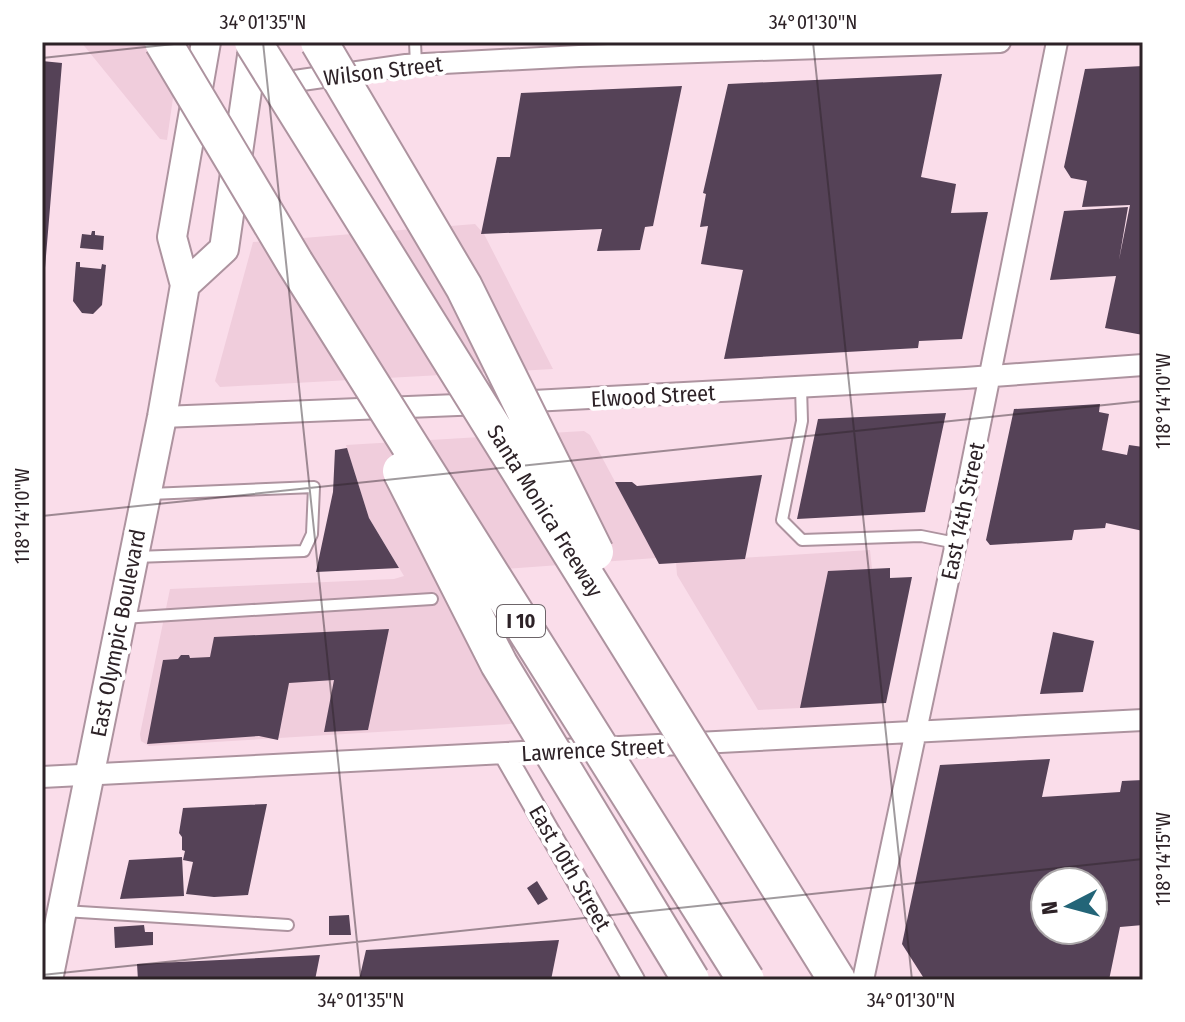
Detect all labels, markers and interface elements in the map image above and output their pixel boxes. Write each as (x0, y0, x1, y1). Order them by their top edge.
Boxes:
text: 34°01'35"N (219, 10, 307, 34)
text: 34°01'30"N (769, 10, 857, 34)
street label: Wilson Street (322, 50, 445, 92)
text: 118°14'10"W (1151, 353, 1175, 449)
street label: Elwood Street (590, 379, 717, 413)
street label: Santa Monica Freeway (481, 420, 609, 602)
street label: East 14th Street (935, 439, 991, 582)
text: 118°14'10"W (10, 468, 34, 564)
street label: East Olympic Boulevard (85, 527, 151, 739)
road number: I 10 (497, 605, 545, 637)
street label: Lawrence Street (521, 733, 666, 767)
street label: East 10th Street (523, 800, 617, 936)
text: 118°14'15"W (1151, 812, 1175, 906)
north arrow (1029, 866, 1109, 946)
text: N (1035, 900, 1064, 916)
text: 34°01'35"N (317, 988, 405, 1012)
text: 34°01'30"N (867, 988, 955, 1012)

